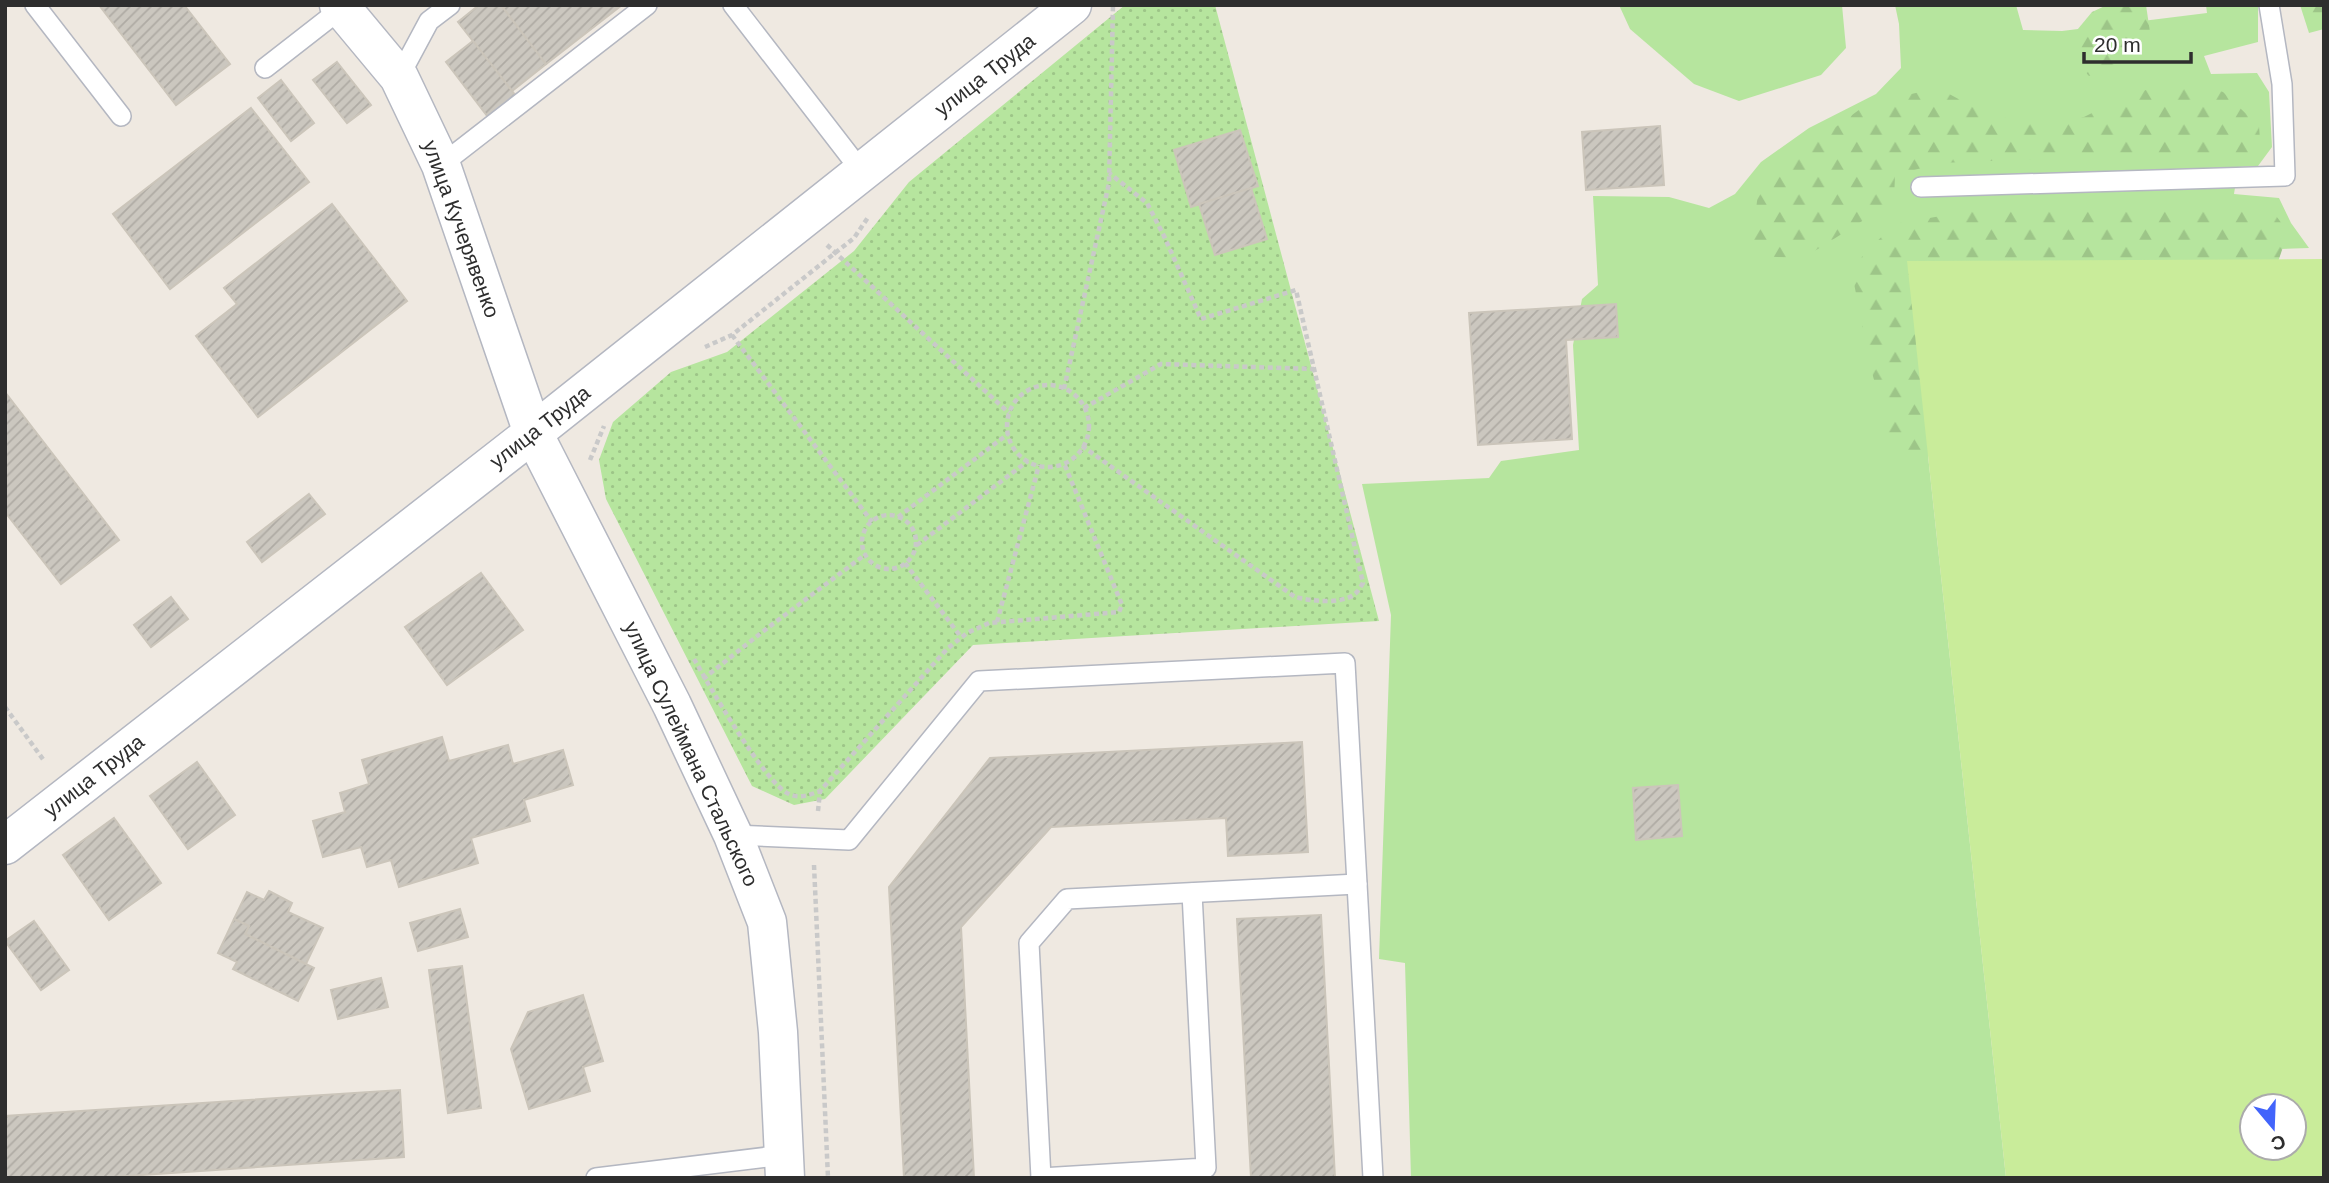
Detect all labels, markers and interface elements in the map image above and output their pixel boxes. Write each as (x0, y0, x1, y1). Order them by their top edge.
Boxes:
scale bar (2084, 21, 2191, 65)
street label: улица Труда (930, 28, 1039, 121)
text: 20 m (2094, 33, 2141, 56)
street label: улица Кучерявенко (419, 137, 504, 321)
street label: улица Труда (485, 380, 594, 473)
street label: улица Сулеймана Стальского (620, 618, 763, 890)
street label: улица Труда (39, 729, 148, 822)
north arrow (2238, 1092, 2308, 1162)
text: С (2268, 1130, 2288, 1155)

